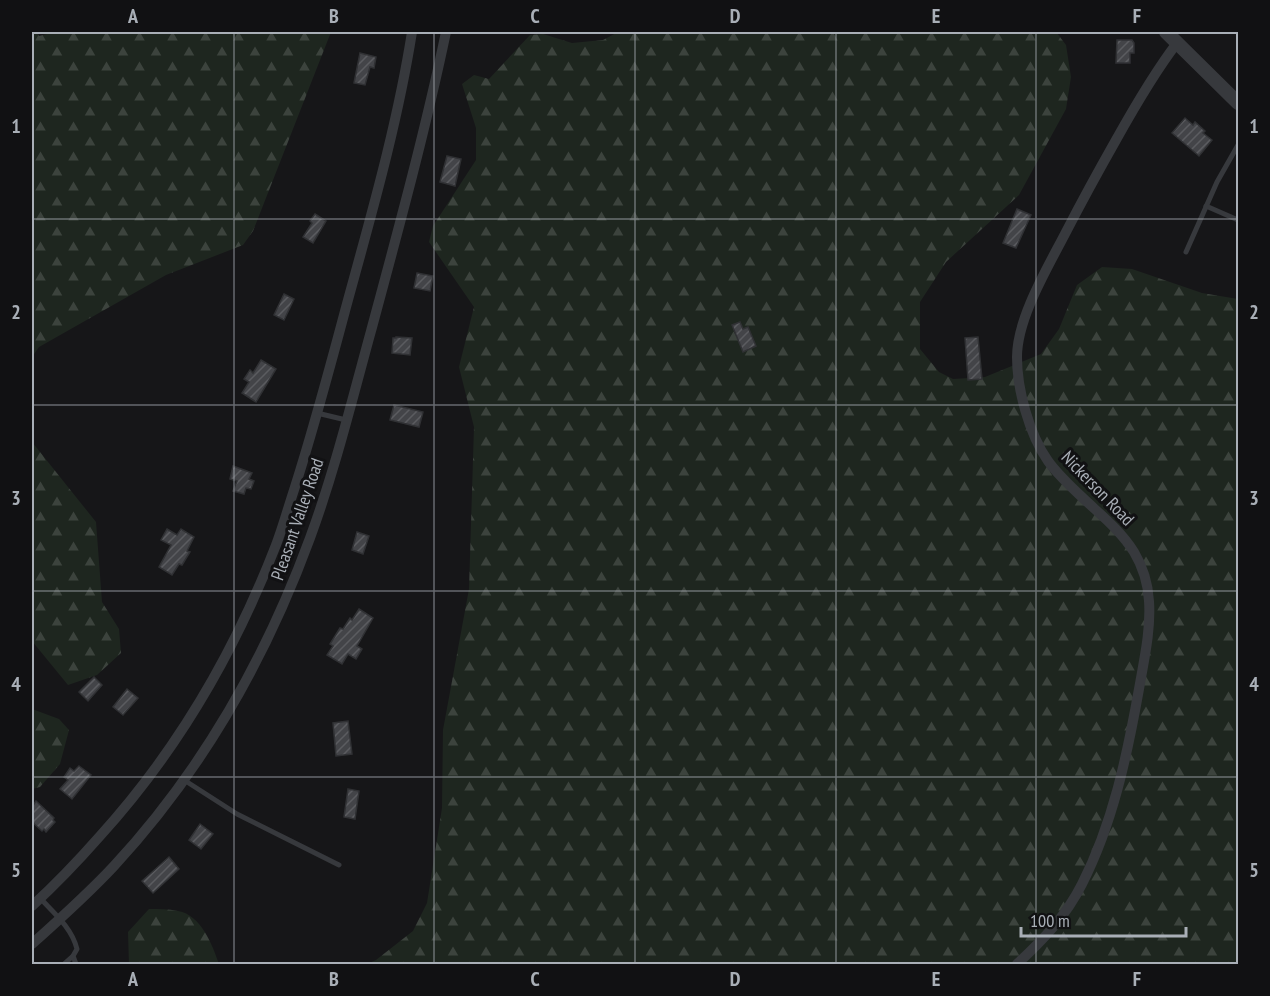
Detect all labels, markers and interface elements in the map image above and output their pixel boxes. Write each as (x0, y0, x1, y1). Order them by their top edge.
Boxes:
text: A (127, 3, 139, 29)
text: B (329, 3, 339, 29)
text: C (530, 3, 540, 29)
text: D (730, 3, 741, 29)
text: E (932, 3, 940, 29)
text: F (1133, 3, 1141, 29)
text: 1 (11, 113, 21, 139)
text: 1 (1249, 113, 1259, 139)
text: 2 (11, 299, 21, 325)
text: 2 (1249, 299, 1259, 325)
street label: Nickerson Road (1057, 446, 1139, 530)
street label: Pleasant Valley Road (265, 455, 329, 583)
text: 3 (11, 485, 21, 511)
text: 3 (1249, 485, 1259, 511)
text: 4 (11, 671, 21, 697)
text: 4 (1249, 671, 1259, 697)
text: 5 (11, 857, 21, 883)
text: 5 (1249, 857, 1259, 883)
scale bar (1021, 900, 1186, 938)
text: 100 m (1030, 909, 1070, 932)
text: A (127, 966, 139, 992)
text: B (329, 966, 339, 992)
text: C (530, 966, 540, 992)
text: D (730, 966, 741, 992)
text: E (932, 966, 940, 992)
text: F (1133, 966, 1141, 992)

